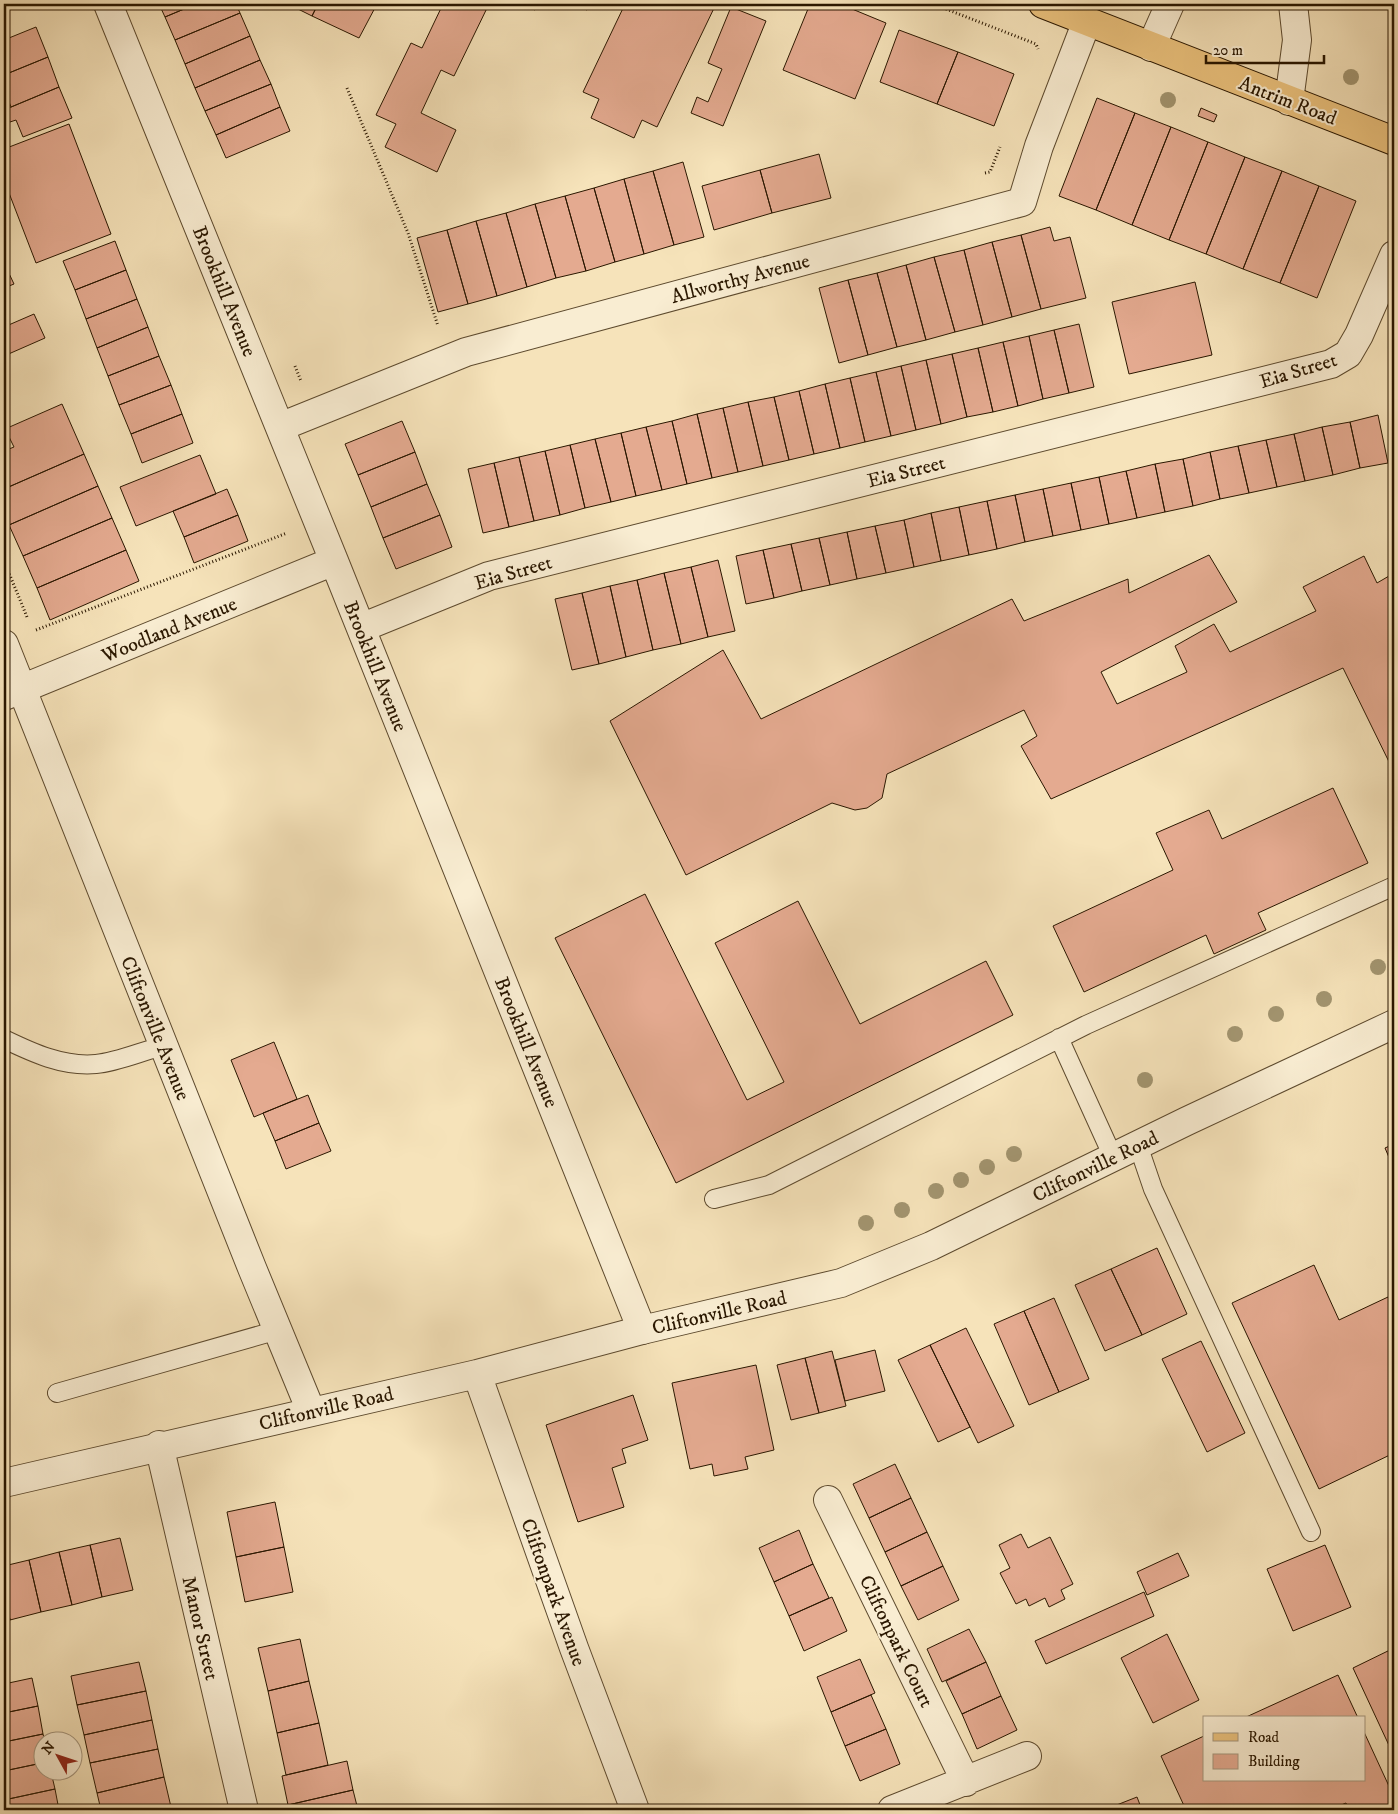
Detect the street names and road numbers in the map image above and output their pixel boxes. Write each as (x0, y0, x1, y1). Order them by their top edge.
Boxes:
street label: Antrim Road (1235, 71, 1340, 131)
street label: Brookhill Avenue (186, 222, 261, 361)
street label: Allworthy Avenue (668, 249, 813, 310)
street label: Eia Street (1257, 348, 1340, 395)
street label: Eia Street (865, 451, 948, 494)
street label: Eia Street (472, 550, 555, 596)
street label: Woodland Avenue (97, 592, 241, 669)
street label: Brookhill Avenue (337, 597, 412, 736)
street label: Cliftonville Avenue (114, 953, 195, 1104)
street label: Brookhill Avenue (488, 973, 563, 1112)
street label: Cliftonville Road (1029, 1126, 1163, 1209)
street label: Cliftonville Road (650, 1286, 789, 1341)
street label: Cliftonville Road (257, 1382, 396, 1437)
street label: Cliftonpark Avenue (514, 1515, 591, 1670)
street label: Cliftonpark Court (853, 1571, 938, 1712)
street label: Manor Street (175, 1574, 224, 1683)

